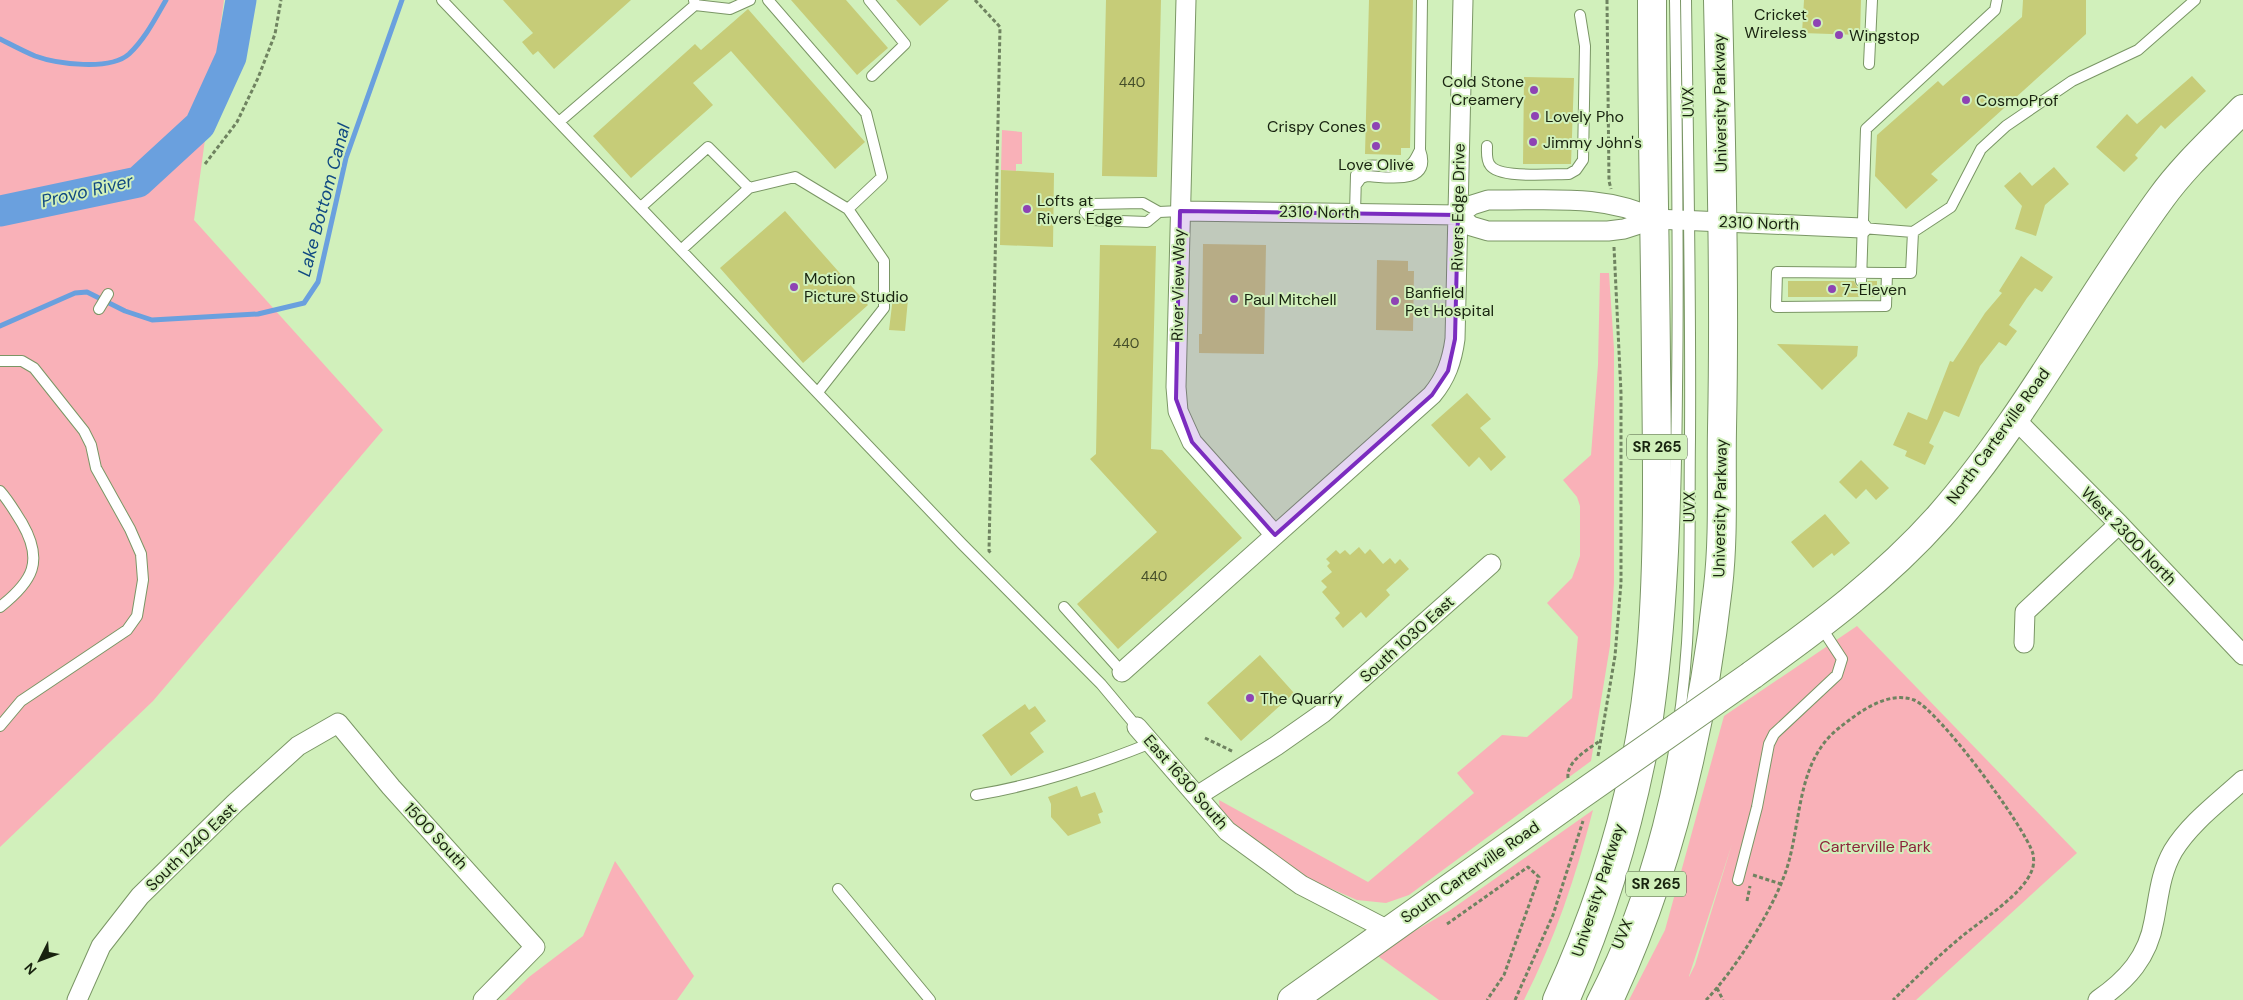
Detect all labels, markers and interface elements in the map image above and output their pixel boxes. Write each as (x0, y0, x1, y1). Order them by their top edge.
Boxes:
place label: Cricket Wireless (1744, 4, 1807, 43)
marker: Cricket Wireless (1811, 17, 1823, 29)
place label: Wingstop (1849, 25, 1920, 46)
marker: Wingstop (1833, 29, 1845, 41)
street label: University Parkway (1708, 33, 1732, 173)
place label: Cold Stone Creamery (1442, 71, 1524, 110)
house number: 440 (1119, 73, 1145, 91)
marker: Cold Stone Creamery (1528, 84, 1540, 96)
street label: UVX (1677, 86, 1699, 118)
place label: CosmoProf (1976, 90, 2059, 111)
marker: CosmoProf (1960, 94, 1972, 106)
place label: Lovely Pho (1545, 106, 1624, 127)
marker: Lovely Pho (1529, 110, 1541, 122)
place label: Crispy Cones (1267, 116, 1366, 137)
water label: Lake Bottom Canal (292, 120, 356, 279)
marker: Crispy Cones (1370, 120, 1382, 132)
place label: Jimmy John's (1543, 132, 1642, 153)
marker: Jimmy John's (1527, 136, 1539, 148)
marker: Love Olive (1370, 140, 1382, 152)
street label: Rivers Edge Drive (1446, 143, 1470, 271)
place label: Love Olive (1338, 154, 1414, 175)
water label: Provo River (39, 168, 137, 213)
place label: Lofts at Rivers Edge (1037, 190, 1122, 229)
street label: 2310 North (1279, 201, 1359, 223)
marker: Lofts at Rivers Edge (1021, 203, 1033, 215)
street label: 2310 North (1718, 211, 1800, 235)
street label: River View Way (1167, 228, 1189, 341)
place label: Motion Picture Studio (804, 268, 909, 307)
place label: 7-Eleven (1842, 279, 1906, 300)
marker: Motion Picture Studio (788, 281, 800, 293)
place label: Banfield Pet Hospital (1405, 282, 1494, 321)
marker: 7-Eleven (1826, 283, 1838, 295)
place label: Paul Mitchell (1244, 289, 1337, 310)
marker: Paul Mitchell (1228, 293, 1240, 305)
marker: Banfield Pet Hospital (1389, 295, 1401, 307)
house number: 440 (1113, 334, 1139, 352)
street label: North Carterville Road (1941, 364, 2055, 508)
road number: SR 265 (1627, 434, 1687, 460)
street label: University Parkway (1708, 438, 1732, 578)
street label: West 2300 North (2077, 482, 2181, 590)
street label: UVX (1678, 491, 1700, 523)
house number: 440 (1141, 567, 1167, 585)
street label: South 1030 East (1355, 591, 1459, 687)
place label: The Quarry (1260, 688, 1343, 709)
marker: The Quarry (1244, 692, 1256, 704)
street label: East 1630 South (1139, 730, 1233, 834)
street label: South 1240 East (141, 798, 241, 896)
street label: 1500 South (400, 798, 472, 874)
street label: South Carterville Road (1396, 816, 1544, 928)
street label: University Parkway (1567, 821, 1629, 959)
park label: Carterville Park (1819, 836, 1931, 857)
road number: SR 265 (1626, 872, 1686, 896)
street label: UVX (1606, 915, 1638, 952)
north arrow (15, 935, 65, 985)
text: N (20, 959, 40, 979)

